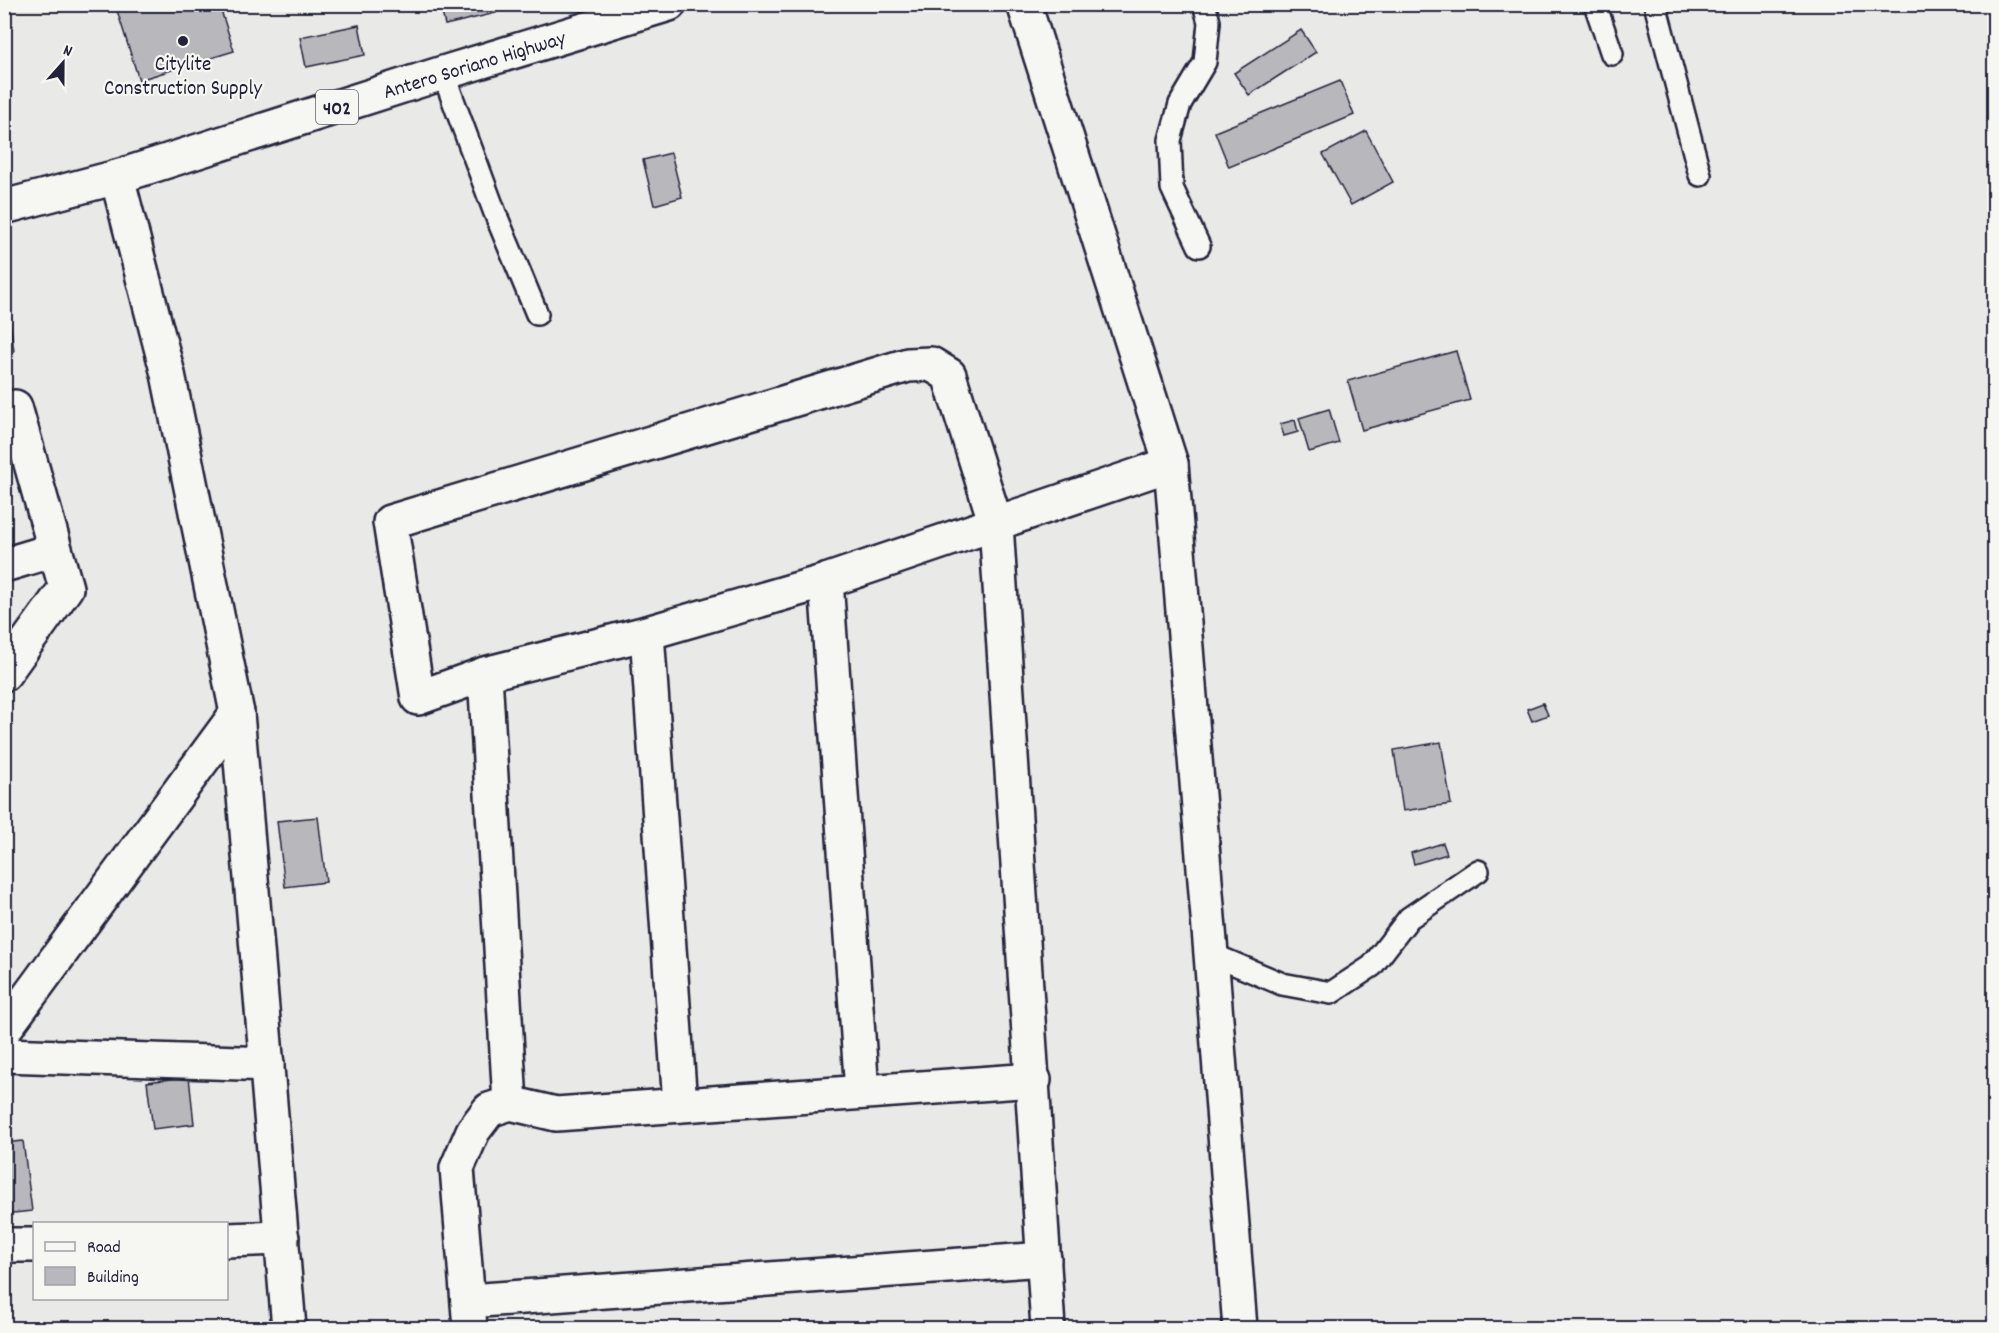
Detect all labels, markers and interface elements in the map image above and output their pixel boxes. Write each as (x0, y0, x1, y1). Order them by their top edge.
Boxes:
street label: Antero Soriano Highway (380, 25, 570, 109)
north arrow (33, 33, 93, 93)
marker: Citylite Construction Supply (176, 34, 190, 48)
text: N (60, 39, 75, 64)
place label: Citylite Construction Supply (104, 51, 262, 105)
road number: 402 (316, 90, 358, 124)
legend (33, 1222, 228, 1300)
text: Road (87, 1236, 121, 1261)
text: Building (87, 1266, 139, 1291)

